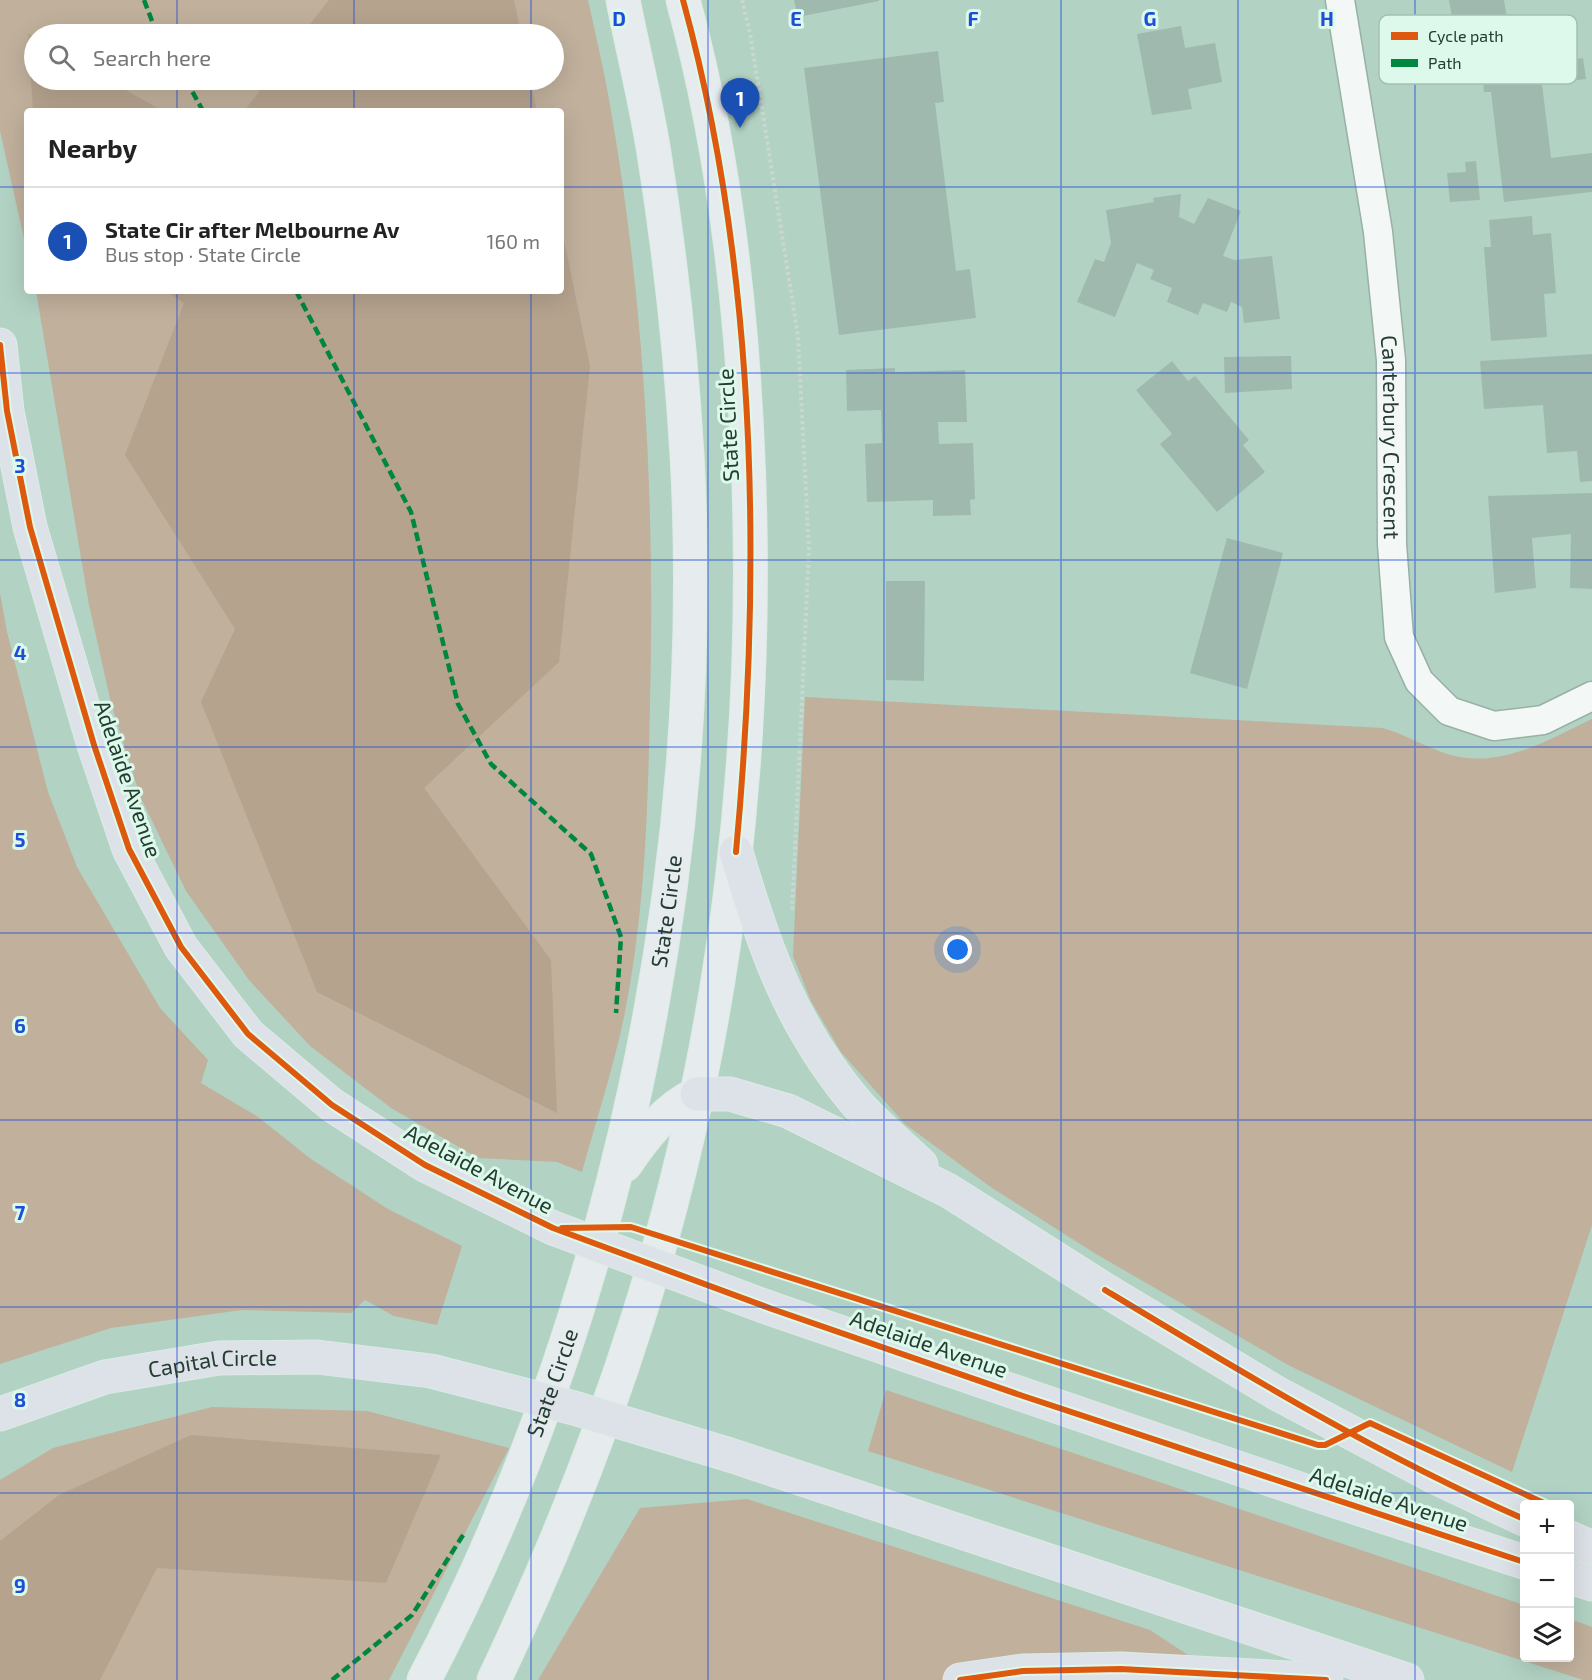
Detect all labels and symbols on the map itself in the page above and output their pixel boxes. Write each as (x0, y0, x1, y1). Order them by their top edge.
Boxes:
text: D (612, 6, 626, 30)
text: E (790, 6, 802, 30)
text: F (967, 6, 979, 30)
text: G (1144, 6, 1156, 30)
text: H (1320, 6, 1334, 30)
legend (1379, 15, 1577, 84)
text: Cycle path (1428, 26, 1504, 45)
text: Path (1428, 53, 1462, 72)
pin: 1 (720, 78, 760, 128)
street label: Canterbury Crescent (1377, 334, 1406, 539)
street label: State Circle (711, 368, 743, 482)
text: 3 (14, 453, 26, 477)
text: 4 (14, 640, 27, 664)
street label: Adelaide Avenue (90, 697, 168, 861)
text: 5 (14, 827, 26, 851)
street label: State Circle (644, 853, 686, 969)
your location (943, 935, 972, 964)
text: 6 (14, 1013, 26, 1037)
street label: Adelaide Avenue (401, 1118, 558, 1218)
text: 7 (15, 1200, 26, 1224)
street label: Adelaide Avenue (847, 1304, 1011, 1382)
street label: State Circle (520, 1325, 582, 1440)
street label: Capital Circle (146, 1343, 277, 1382)
text: 8 (14, 1387, 26, 1411)
street label: Adelaide Avenue (1307, 1460, 1472, 1536)
text: 9 (14, 1573, 26, 1597)

